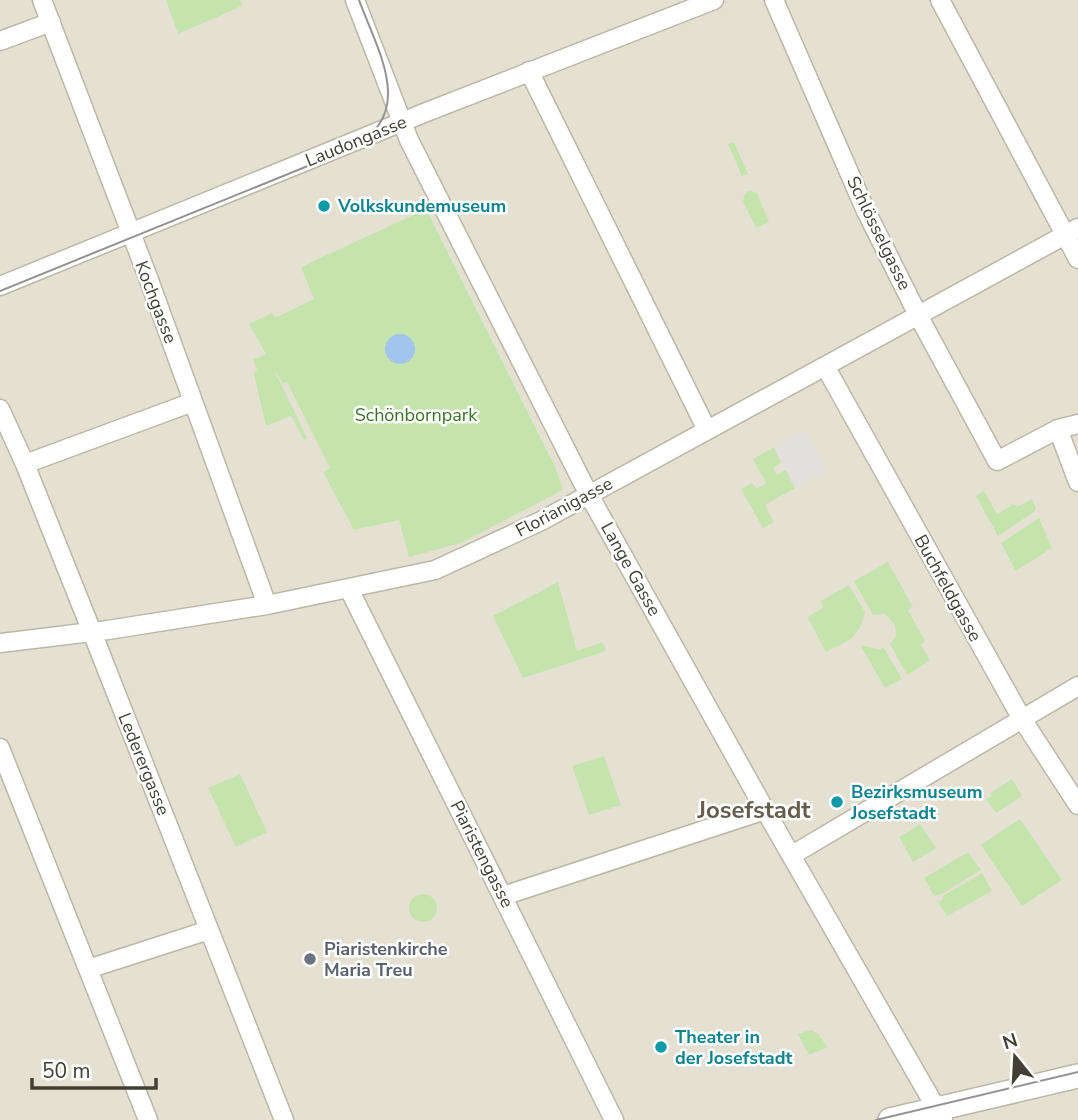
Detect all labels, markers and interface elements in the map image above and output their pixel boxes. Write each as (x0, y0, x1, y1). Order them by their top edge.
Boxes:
street label: Laudongasse (302, 110, 410, 172)
street label: Schlösselgasse (841, 172, 917, 294)
place label: Volkskundemuseum (337, 194, 506, 218)
marker: Volkskundemuseum (316, 198, 332, 214)
street label: Kochgasse (129, 257, 183, 347)
park label: Schönbornpark (355, 403, 478, 427)
street label: Florianigasse (511, 471, 617, 543)
street label: Lange Gasse (595, 518, 667, 620)
street label: Buchfeldgasse (909, 530, 987, 646)
street label: Lederergasse (113, 709, 175, 819)
place label: Bezirksmuseum Josefstadt (850, 780, 982, 825)
district label: Josefstadt (696, 794, 811, 826)
marker: Bezirksmuseum Josefstadt (829, 794, 845, 810)
street label: Piaristengasse (445, 796, 519, 912)
place label: Piaristenkirche Maria Treu (324, 937, 448, 982)
marker: Piaristenkirche Maria Treu (302, 951, 318, 967)
north arrow (980, 1022, 1050, 1092)
place label: Theater in der Josefstadt (675, 1025, 792, 1070)
text: N (999, 1027, 1021, 1056)
marker: Theater in der Josefstadt (653, 1039, 669, 1055)
scale bar (32, 1046, 156, 1090)
text: 50 m (42, 1057, 91, 1085)

